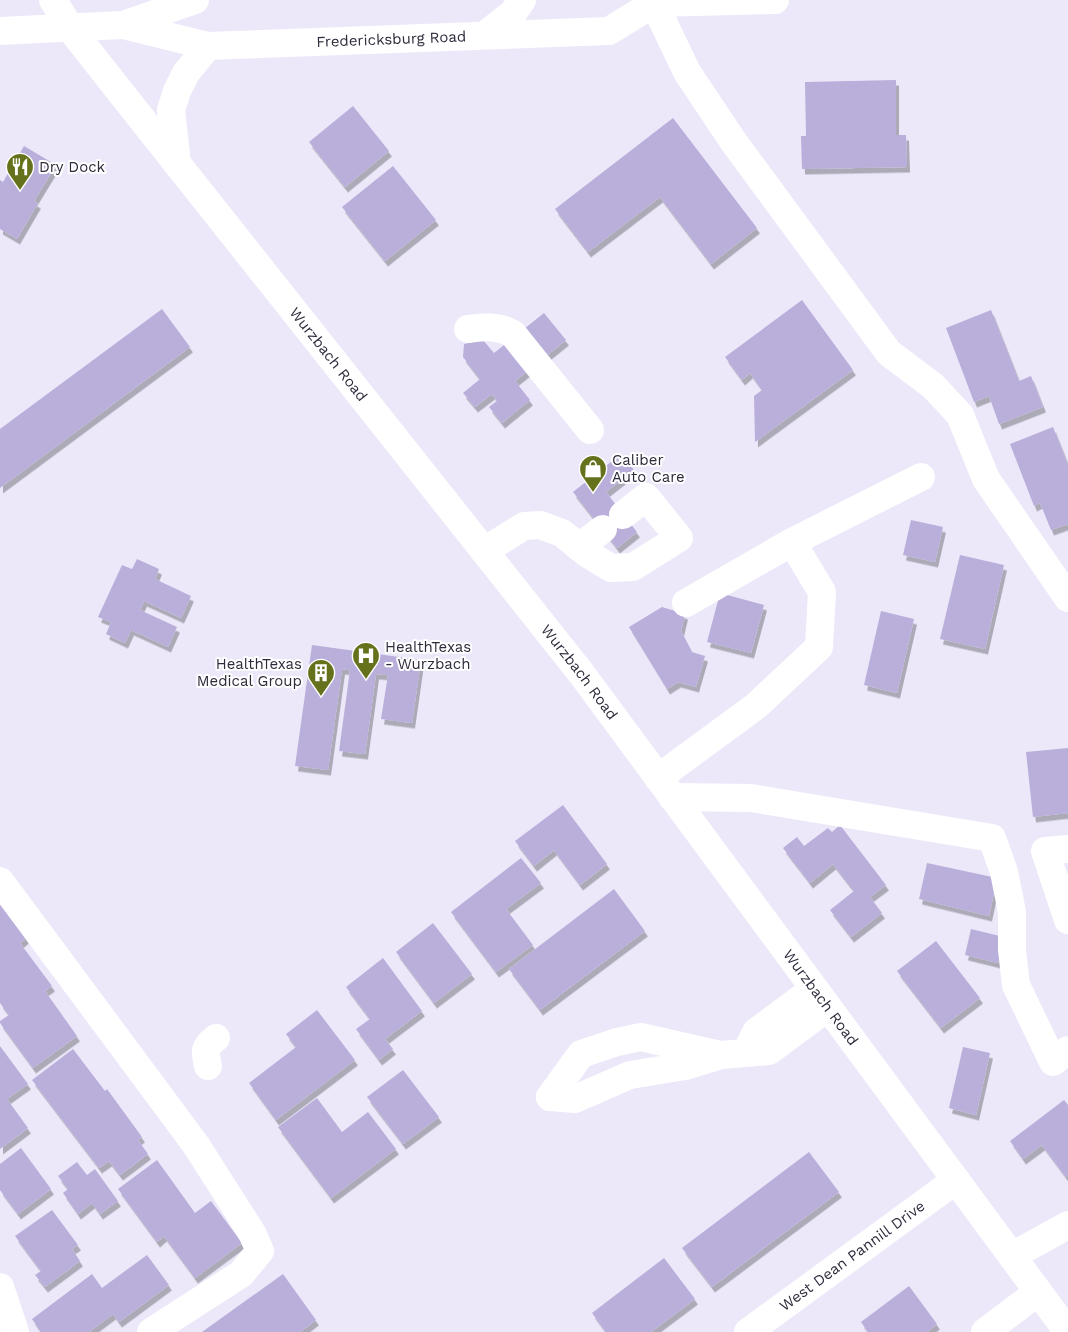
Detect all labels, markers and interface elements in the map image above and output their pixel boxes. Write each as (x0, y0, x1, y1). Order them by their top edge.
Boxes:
street label: Fredericksburg Road (316, 27, 467, 51)
restaurant icon: Dry Dock (5, 152, 35, 191)
place label: Dry Dock (39, 158, 106, 176)
street label: Wurzbach Road (286, 304, 371, 405)
place label: Caliber Auto Care (612, 451, 685, 486)
shop icon: Caliber Auto Care (578, 454, 608, 493)
street label: Wurzbach Road (537, 621, 621, 723)
place label: HealthTexas - Wurzbach (385, 638, 471, 673)
hospital icon: HealthTexas - Wurzbach (351, 641, 381, 680)
place label: HealthTexas Medical Group (197, 655, 302, 690)
building icon: HealthTexas Medical Group (306, 658, 336, 697)
street label: Wurzbach Road (779, 946, 862, 1049)
street label: West Dean Pannill Drive (776, 1197, 928, 1315)

